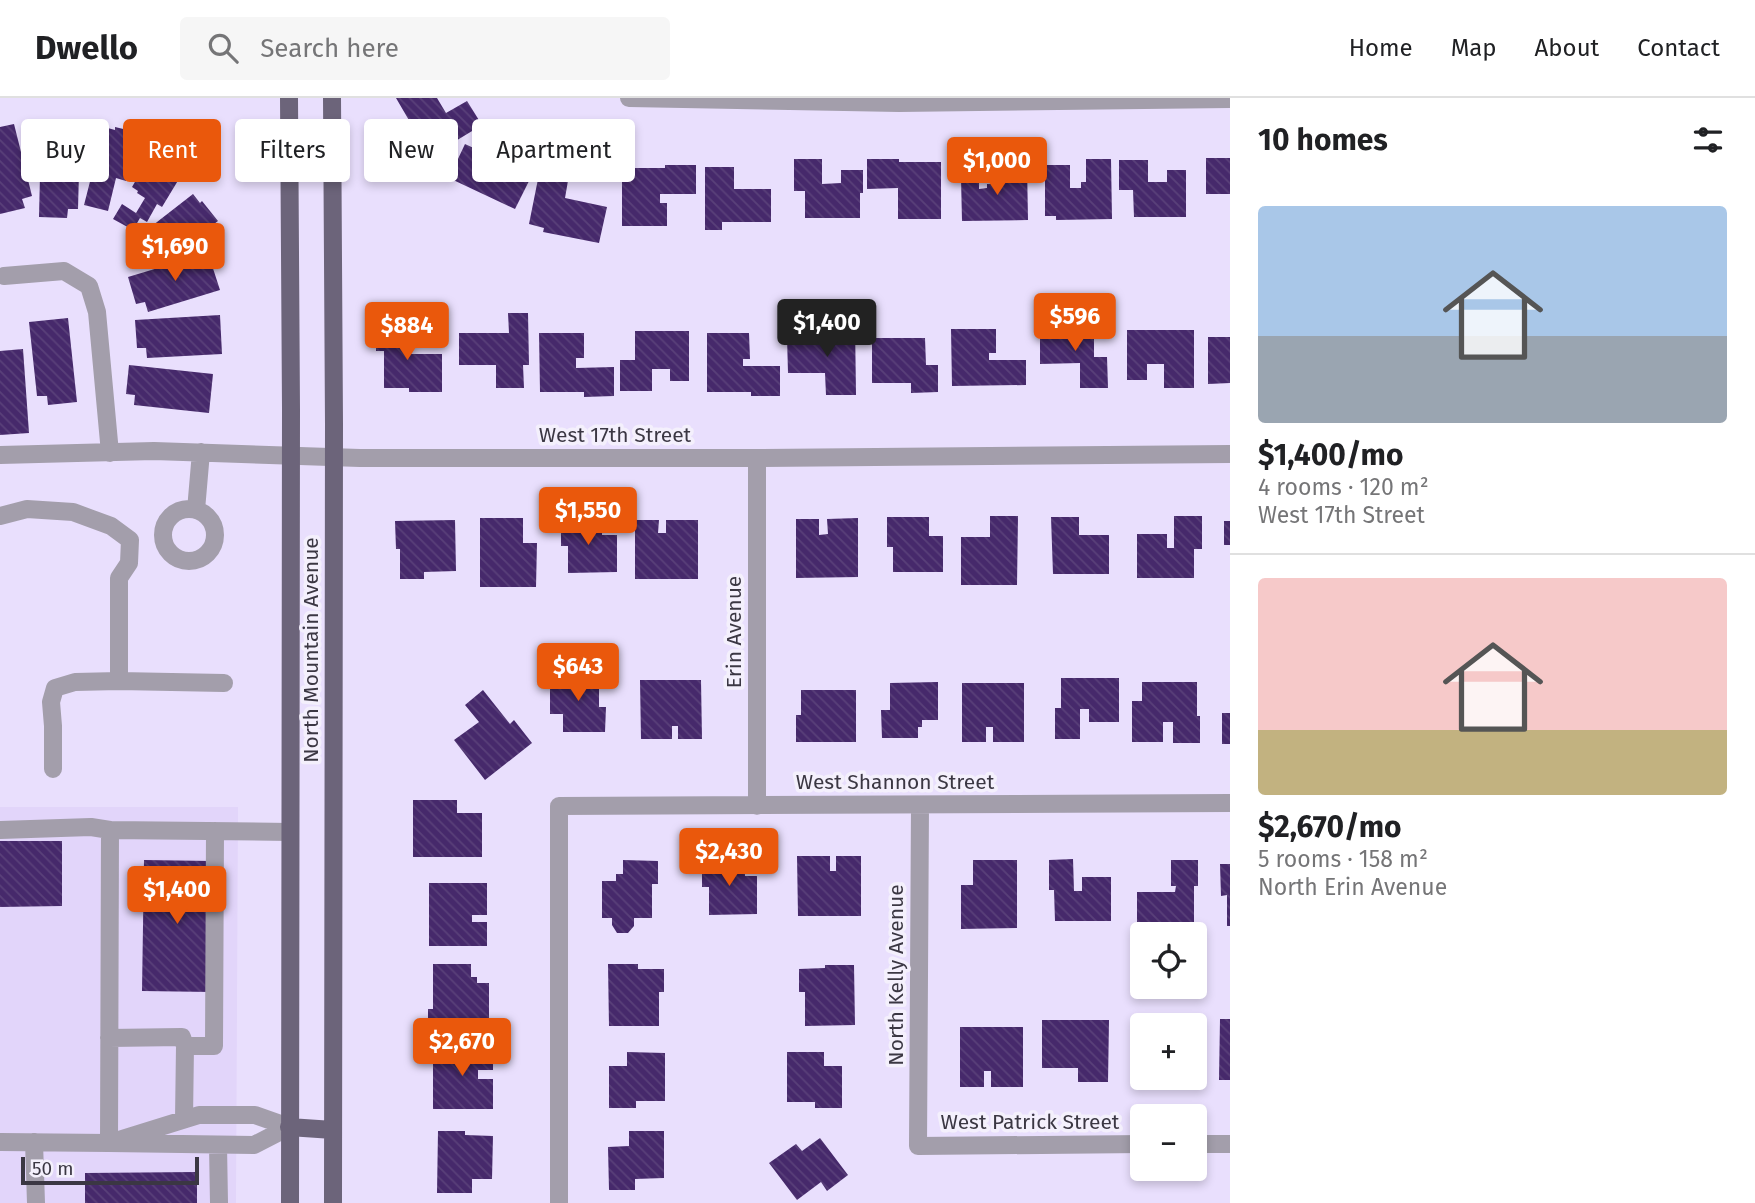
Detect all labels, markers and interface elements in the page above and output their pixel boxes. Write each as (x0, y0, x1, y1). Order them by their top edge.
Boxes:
search box (180, 17, 670, 80)
text: Dwello (35, 28, 138, 68)
icon: search (204, 29, 242, 67)
text: Search here (260, 33, 399, 64)
text: Home (1349, 34, 1413, 62)
text: Map (1451, 34, 1497, 62)
text: About (1535, 34, 1599, 62)
text: Contact (1637, 34, 1720, 62)
chip: Buy (21, 119, 109, 182)
chip: Rent (123, 119, 221, 182)
chip: Filters (235, 119, 350, 182)
chip: New (364, 119, 458, 182)
chip: Apartment (472, 119, 635, 182)
icon: filters (1689, 121, 1727, 159)
text: 10 homes (1258, 122, 1388, 158)
pin: $1,000 (940, 138, 1054, 197)
text: $1,000 (963, 146, 1031, 174)
pin: $1,690 (118, 223, 232, 283)
text: $1,690 (142, 232, 208, 260)
icon: home (1430, 252, 1556, 378)
pin: $596 (1034, 294, 1116, 353)
pin: $1,400 (770, 300, 884, 359)
pin: $884 (366, 302, 448, 362)
text: $596 (1050, 302, 1100, 330)
text: $1,400 (793, 308, 861, 336)
text: $884 (381, 311, 433, 339)
street label: West 17th Street (539, 422, 692, 448)
text: $1,400/mo (1258, 437, 1403, 473)
text: 4 rooms · 120 m² (1258, 473, 1429, 501)
pin: $1,550 (531, 488, 645, 547)
text: $1,550 (555, 496, 621, 524)
text: West 17th Street (1258, 501, 1425, 529)
street label: North Mountain Avenue (298, 537, 324, 763)
street label: Erin Avenue (721, 576, 747, 688)
icon: home (1430, 624, 1556, 750)
pin: $643 (537, 644, 619, 703)
text: $643 (553, 652, 603, 680)
street label: West Shannon Street (796, 769, 995, 795)
text: $2,670/mo (1258, 809, 1402, 845)
pin: $2,430 (672, 828, 786, 888)
text: $2,430 (695, 837, 763, 865)
text: 5 rooms · 158 m² (1258, 845, 1428, 873)
pin: $1,400 (120, 866, 234, 926)
text: North Erin Avenue (1258, 873, 1447, 901)
text: $1,400 (143, 875, 211, 903)
street label: North Kelly Avenue (883, 884, 909, 1066)
map controls (1130, 922, 1207, 1181)
button: locate (1130, 922, 1207, 999)
button: + (1130, 1013, 1207, 1090)
pin: $2,670 (405, 1018, 519, 1078)
text: $2,670 (429, 1027, 495, 1055)
button: − (1130, 1104, 1207, 1181)
street label: West Patrick Street (941, 1109, 1120, 1135)
scale bar (21, 1154, 200, 1186)
text: 50 m (32, 1157, 73, 1180)

